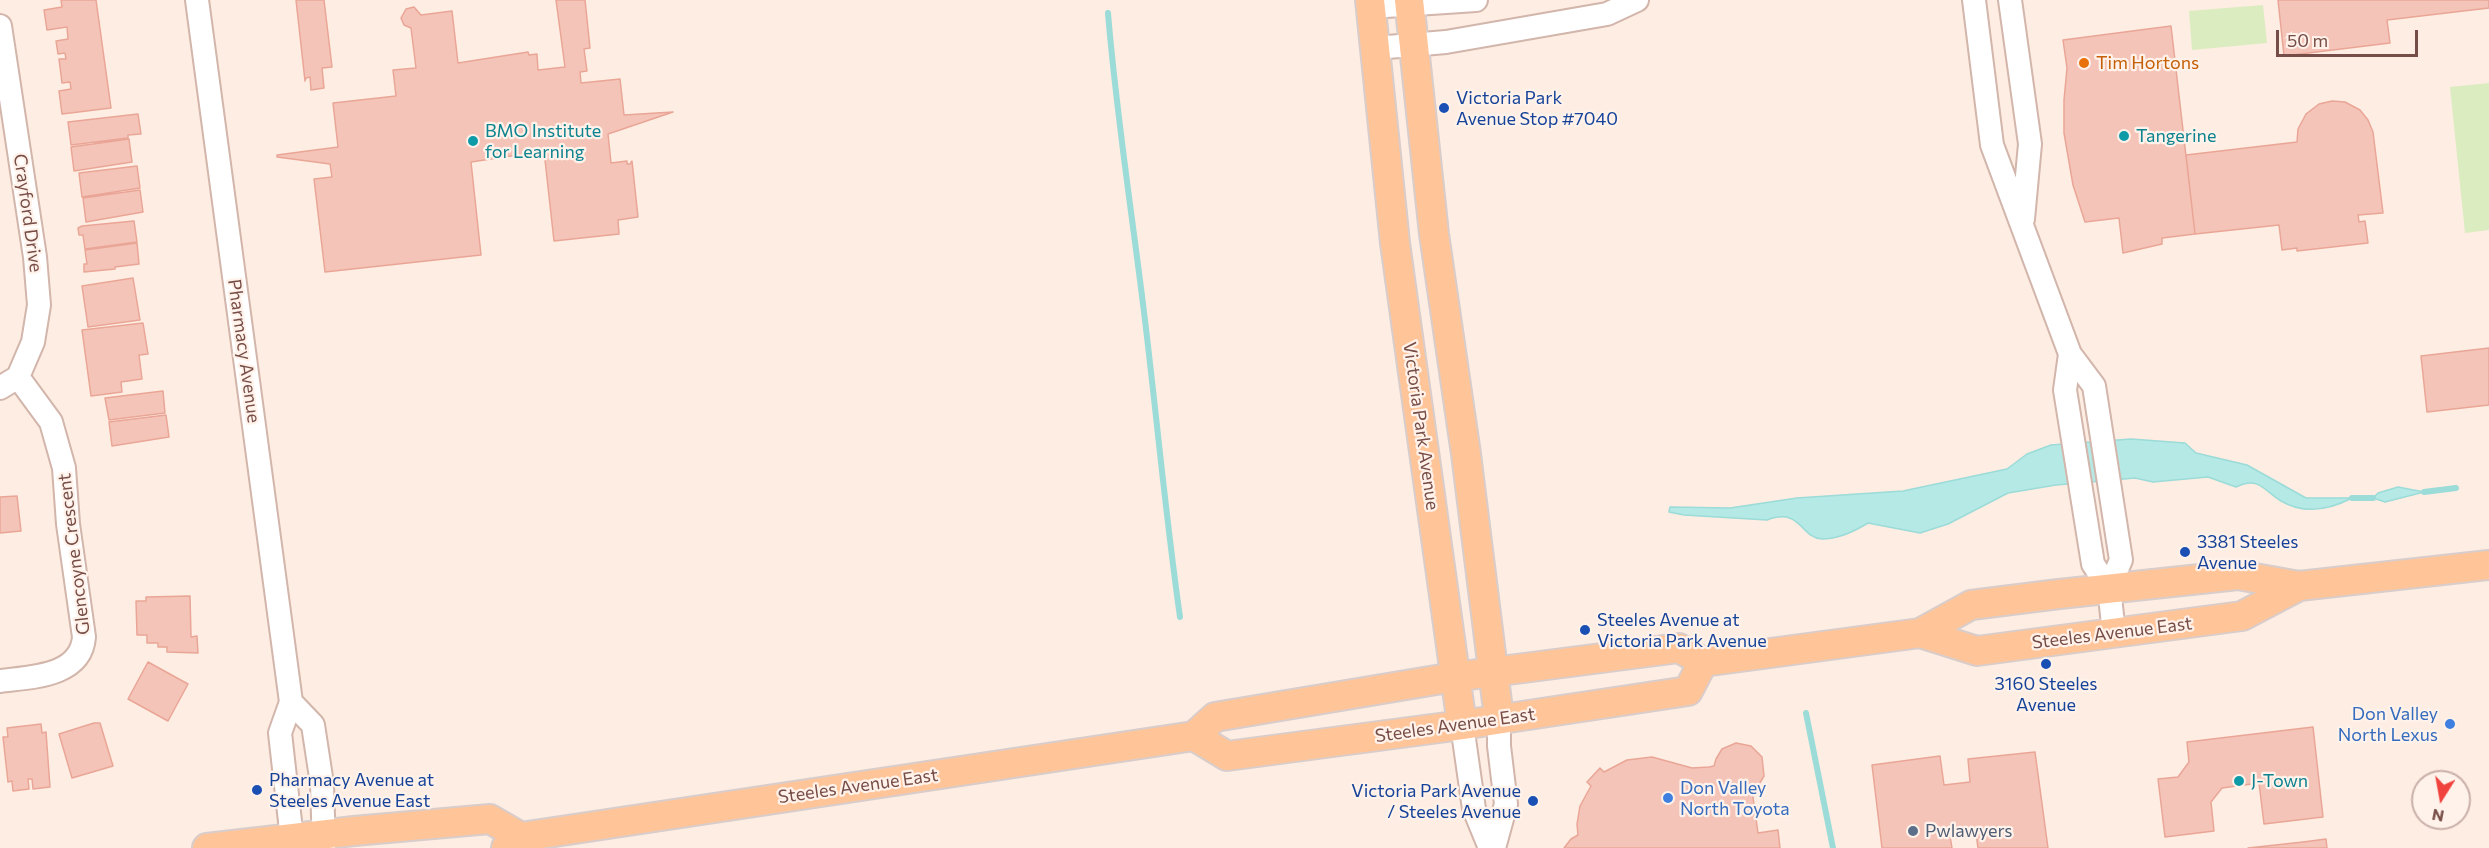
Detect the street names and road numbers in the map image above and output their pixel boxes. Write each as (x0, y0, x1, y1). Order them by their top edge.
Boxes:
street label: Crayford Drive (9, 152, 47, 274)
street label: Pharmacy Avenue (223, 278, 265, 424)
street label: Victoria Park Avenue (1398, 340, 1444, 512)
street label: Glencoyne Crescent (53, 472, 95, 636)
street label: Steeles Avenue East (2031, 612, 2193, 654)
street label: Steeles Avenue East (1374, 703, 1536, 747)
street label: Steeles Avenue East (777, 764, 939, 808)

